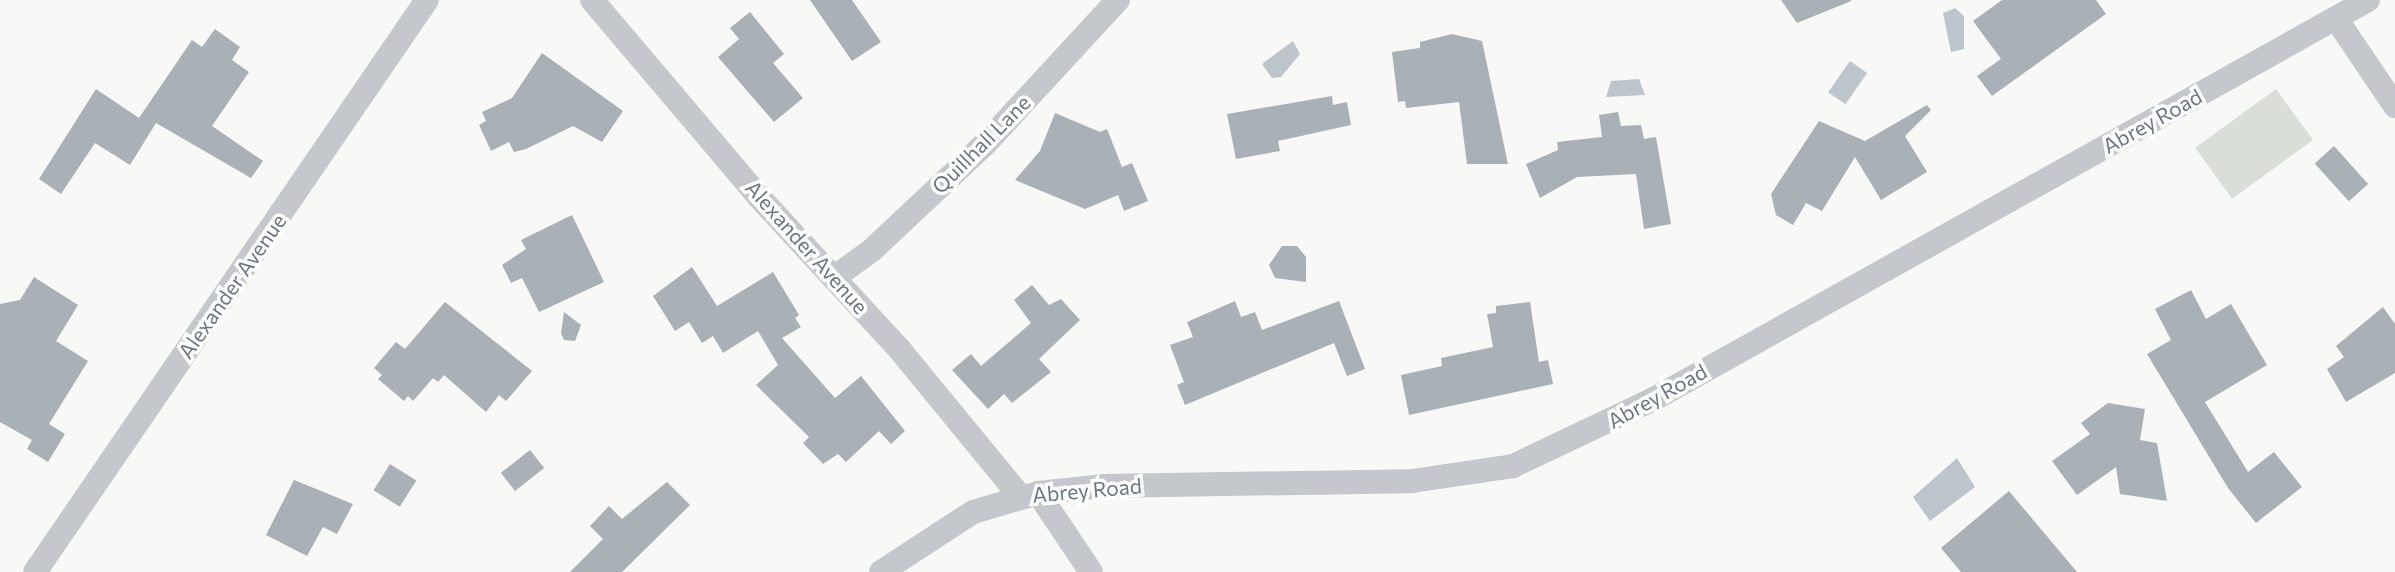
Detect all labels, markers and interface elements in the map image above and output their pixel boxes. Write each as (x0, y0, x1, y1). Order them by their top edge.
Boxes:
street label: Abrey Road (2098, 83, 2206, 159)
street label: Quillhall Lane (927, 90, 1035, 198)
street label: Alexander Avenue (741, 175, 873, 319)
street label: Alexander Avenue (173, 209, 291, 363)
street label: Abrey Road (1603, 358, 1711, 434)
street label: Abrey Road (1031, 473, 1143, 507)

